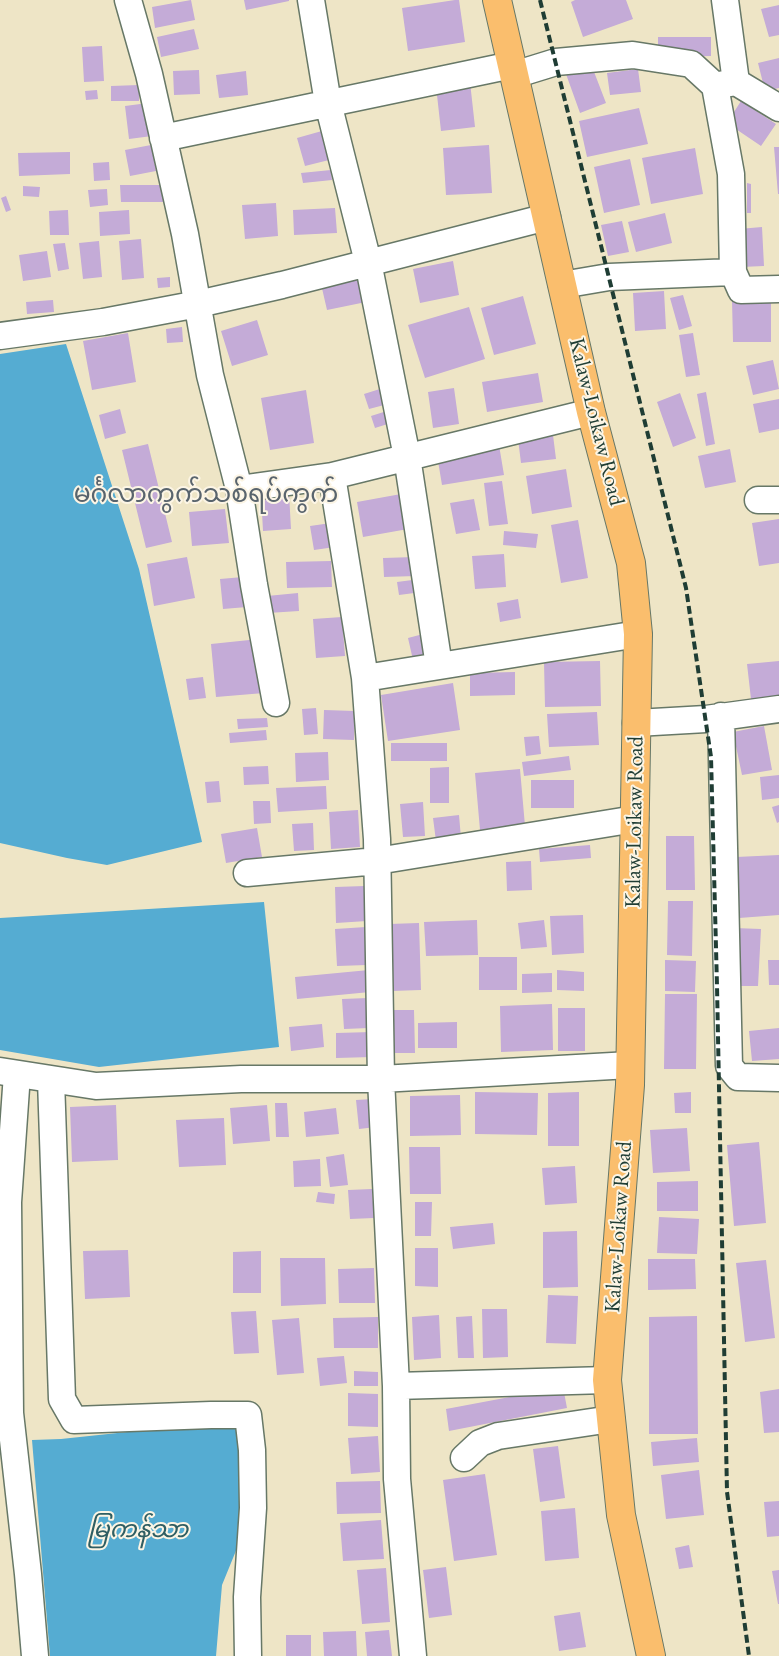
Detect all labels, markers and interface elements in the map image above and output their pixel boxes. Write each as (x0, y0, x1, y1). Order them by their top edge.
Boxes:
street label: Kalaw-Loikaw Road (562, 335, 630, 509)
district label: မင်္ဂလာကွက်သစ်ရပ်ကွက် (74, 480, 338, 510)
street label: Kalaw-Loikaw Road (620, 736, 650, 908)
street label: Kalaw-Loikaw Road (600, 1140, 638, 1314)
water label: မြကန်သာ (88, 1516, 188, 1544)

